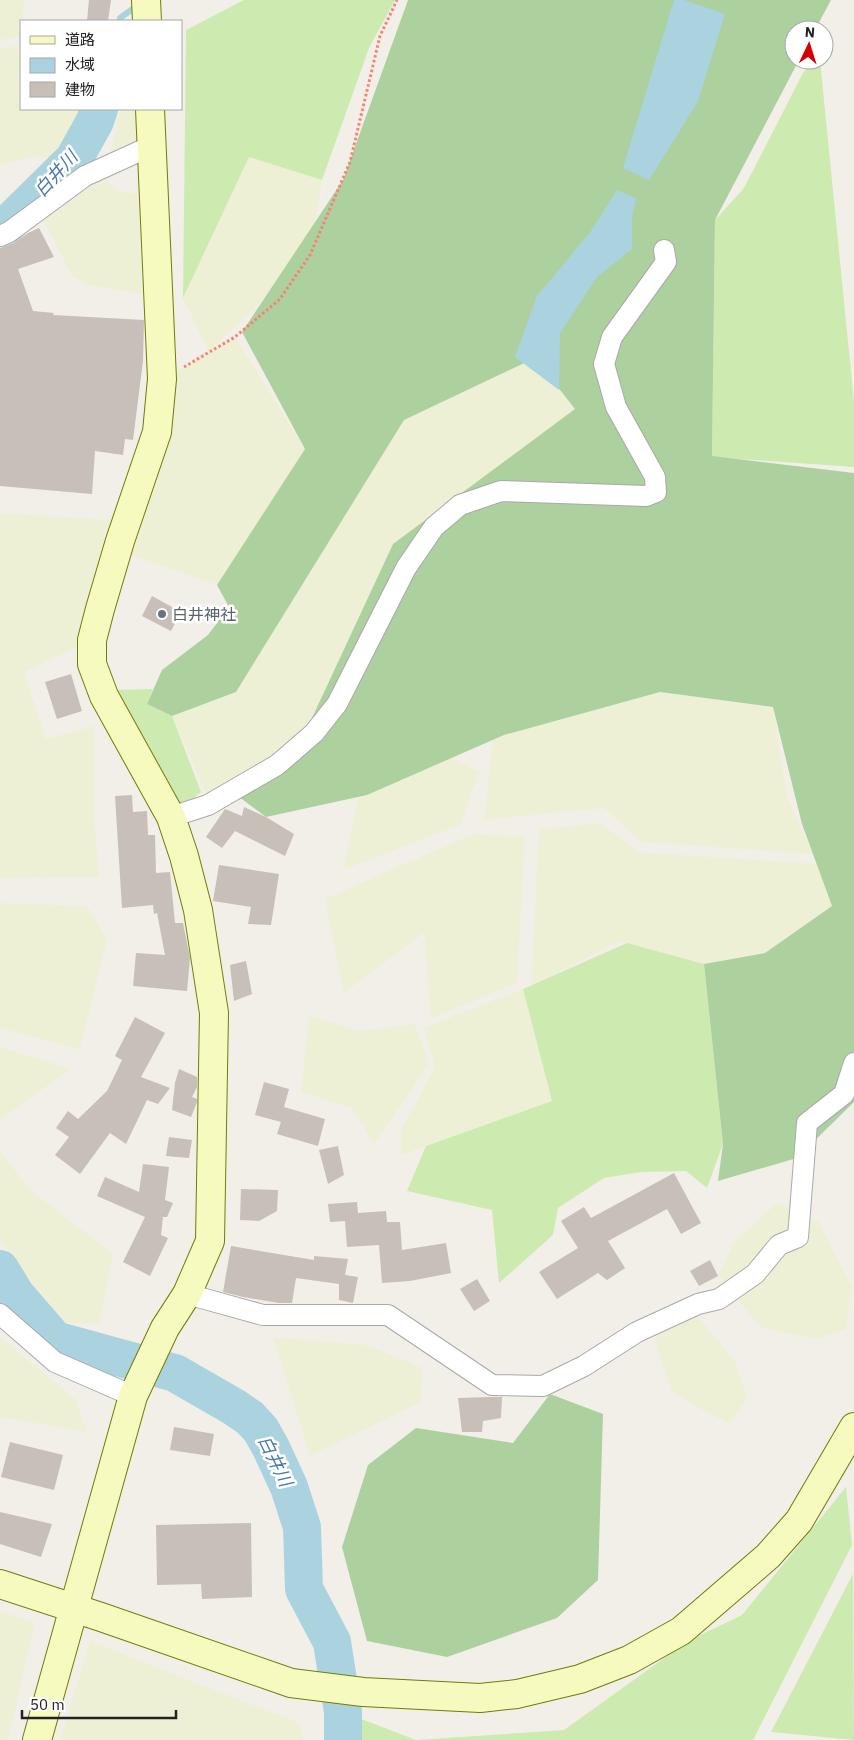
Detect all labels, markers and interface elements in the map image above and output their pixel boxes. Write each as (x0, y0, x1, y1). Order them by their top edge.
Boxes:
legend (20, 20, 182, 110)
north arrow (784, 20, 834, 70)
text: N (804, 23, 816, 41)
text: 道路 (65, 30, 95, 49)
text: 水域 (65, 55, 95, 74)
text: 建物 (65, 80, 95, 99)
water label: 白井川 (29, 144, 84, 201)
place label: 白井神社 (172, 604, 236, 624)
marker: 白井神社 (156, 608, 168, 620)
water label: 白井川 (253, 1431, 298, 1492)
scale bar (22, 1688, 176, 1720)
text: 50 m (30, 1695, 65, 1714)

